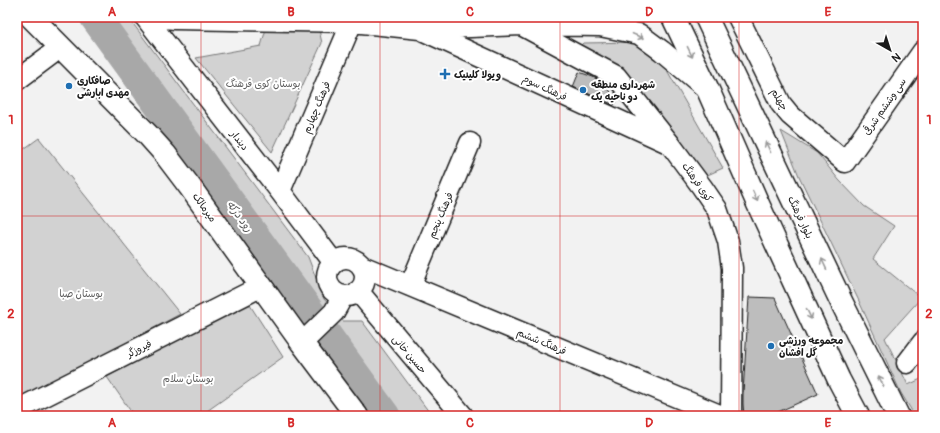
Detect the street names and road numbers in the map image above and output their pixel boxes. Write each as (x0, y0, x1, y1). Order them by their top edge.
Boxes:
street label: فرهنگ سوم (520, 72, 569, 104)
street label: سی وششم شرقی (860, 75, 910, 138)
street label: فرهنگ چهارم (301, 80, 334, 135)
street label: چهلم (767, 86, 790, 113)
street label: دیندار (227, 127, 251, 153)
street label: کوی فرهنگ (679, 161, 715, 205)
street label: میرمالک (190, 191, 219, 225)
street label: فرهنگ پنجم (426, 191, 457, 241)
street label: بلوار فرهنگ (785, 194, 815, 241)
street label: فرهنگ ششم (515, 326, 568, 359)
street label: حسین خانی (389, 333, 429, 377)
street label: فیروزگر (124, 338, 154, 361)

